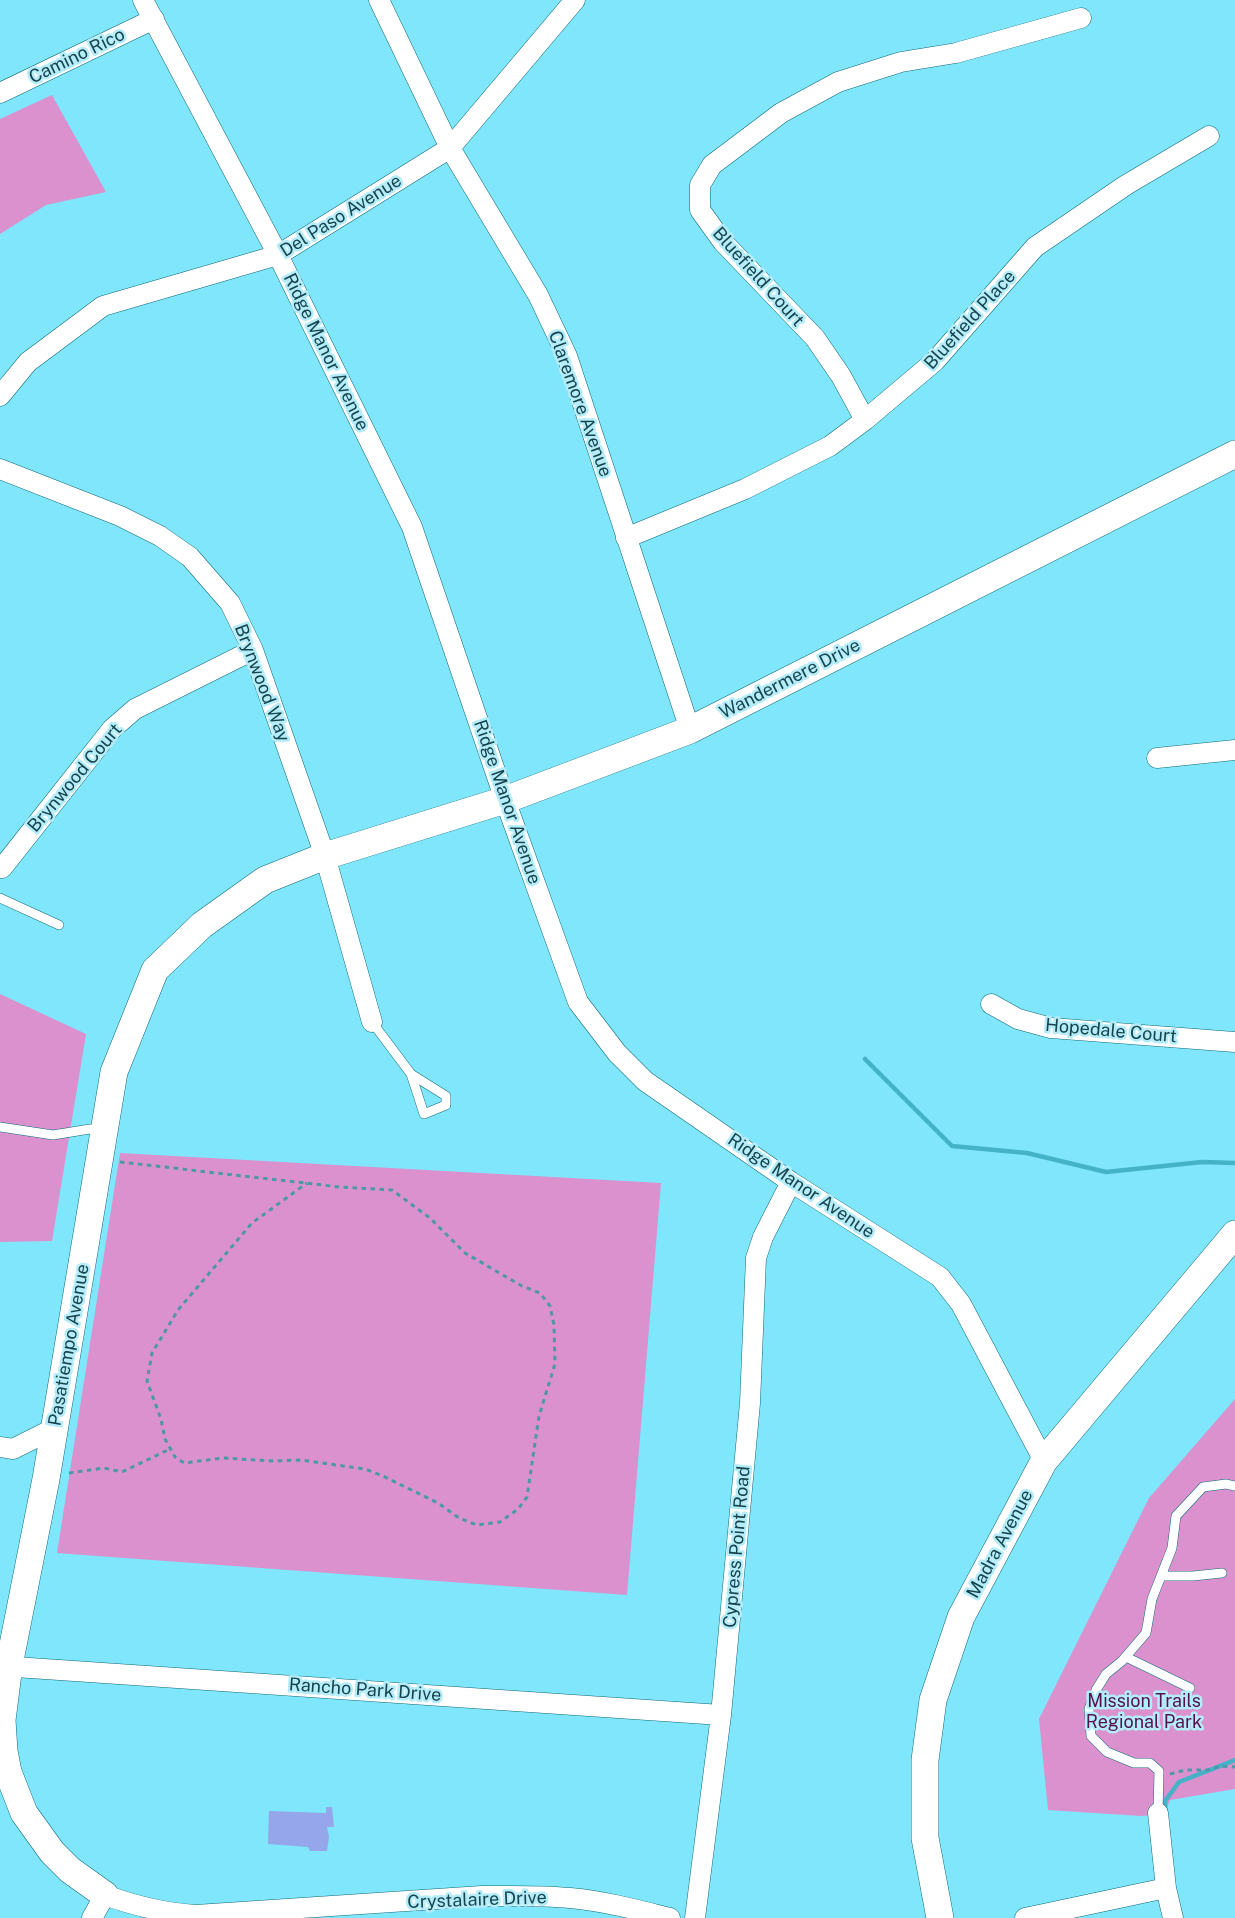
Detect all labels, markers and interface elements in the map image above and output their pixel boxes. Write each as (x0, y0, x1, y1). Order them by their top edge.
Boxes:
street label: Camino Rico (26, 24, 128, 88)
street label: Del Paso Avenue (276, 170, 406, 262)
street label: Bluefield Court (708, 223, 808, 331)
street label: Bluefield Place (920, 266, 1020, 374)
street label: Ridge Manor Avenue (279, 270, 373, 434)
street label: Claremore Avenue (544, 328, 616, 480)
street label: Brynwood Way (230, 621, 294, 745)
street label: Wandermere Drive (716, 634, 864, 724)
street label: Ridge Manor Avenue (469, 717, 545, 887)
street label: Brynwood Court (23, 719, 127, 837)
street label: Hopedale Court (1044, 1014, 1178, 1048)
street label: Ridge Manor Avenue (724, 1129, 878, 1243)
street label: Pasatiempo Avenue (44, 1262, 94, 1428)
street label: Cypress Point Road (719, 1465, 755, 1629)
street label: Madra Avenue (962, 1486, 1038, 1602)
street label: Rancho Park Drive (288, 1674, 442, 1706)
park label: Mission Trails Regional Park (1086, 1690, 1202, 1732)
street label: Crystalaire Drive (407, 1887, 547, 1913)

